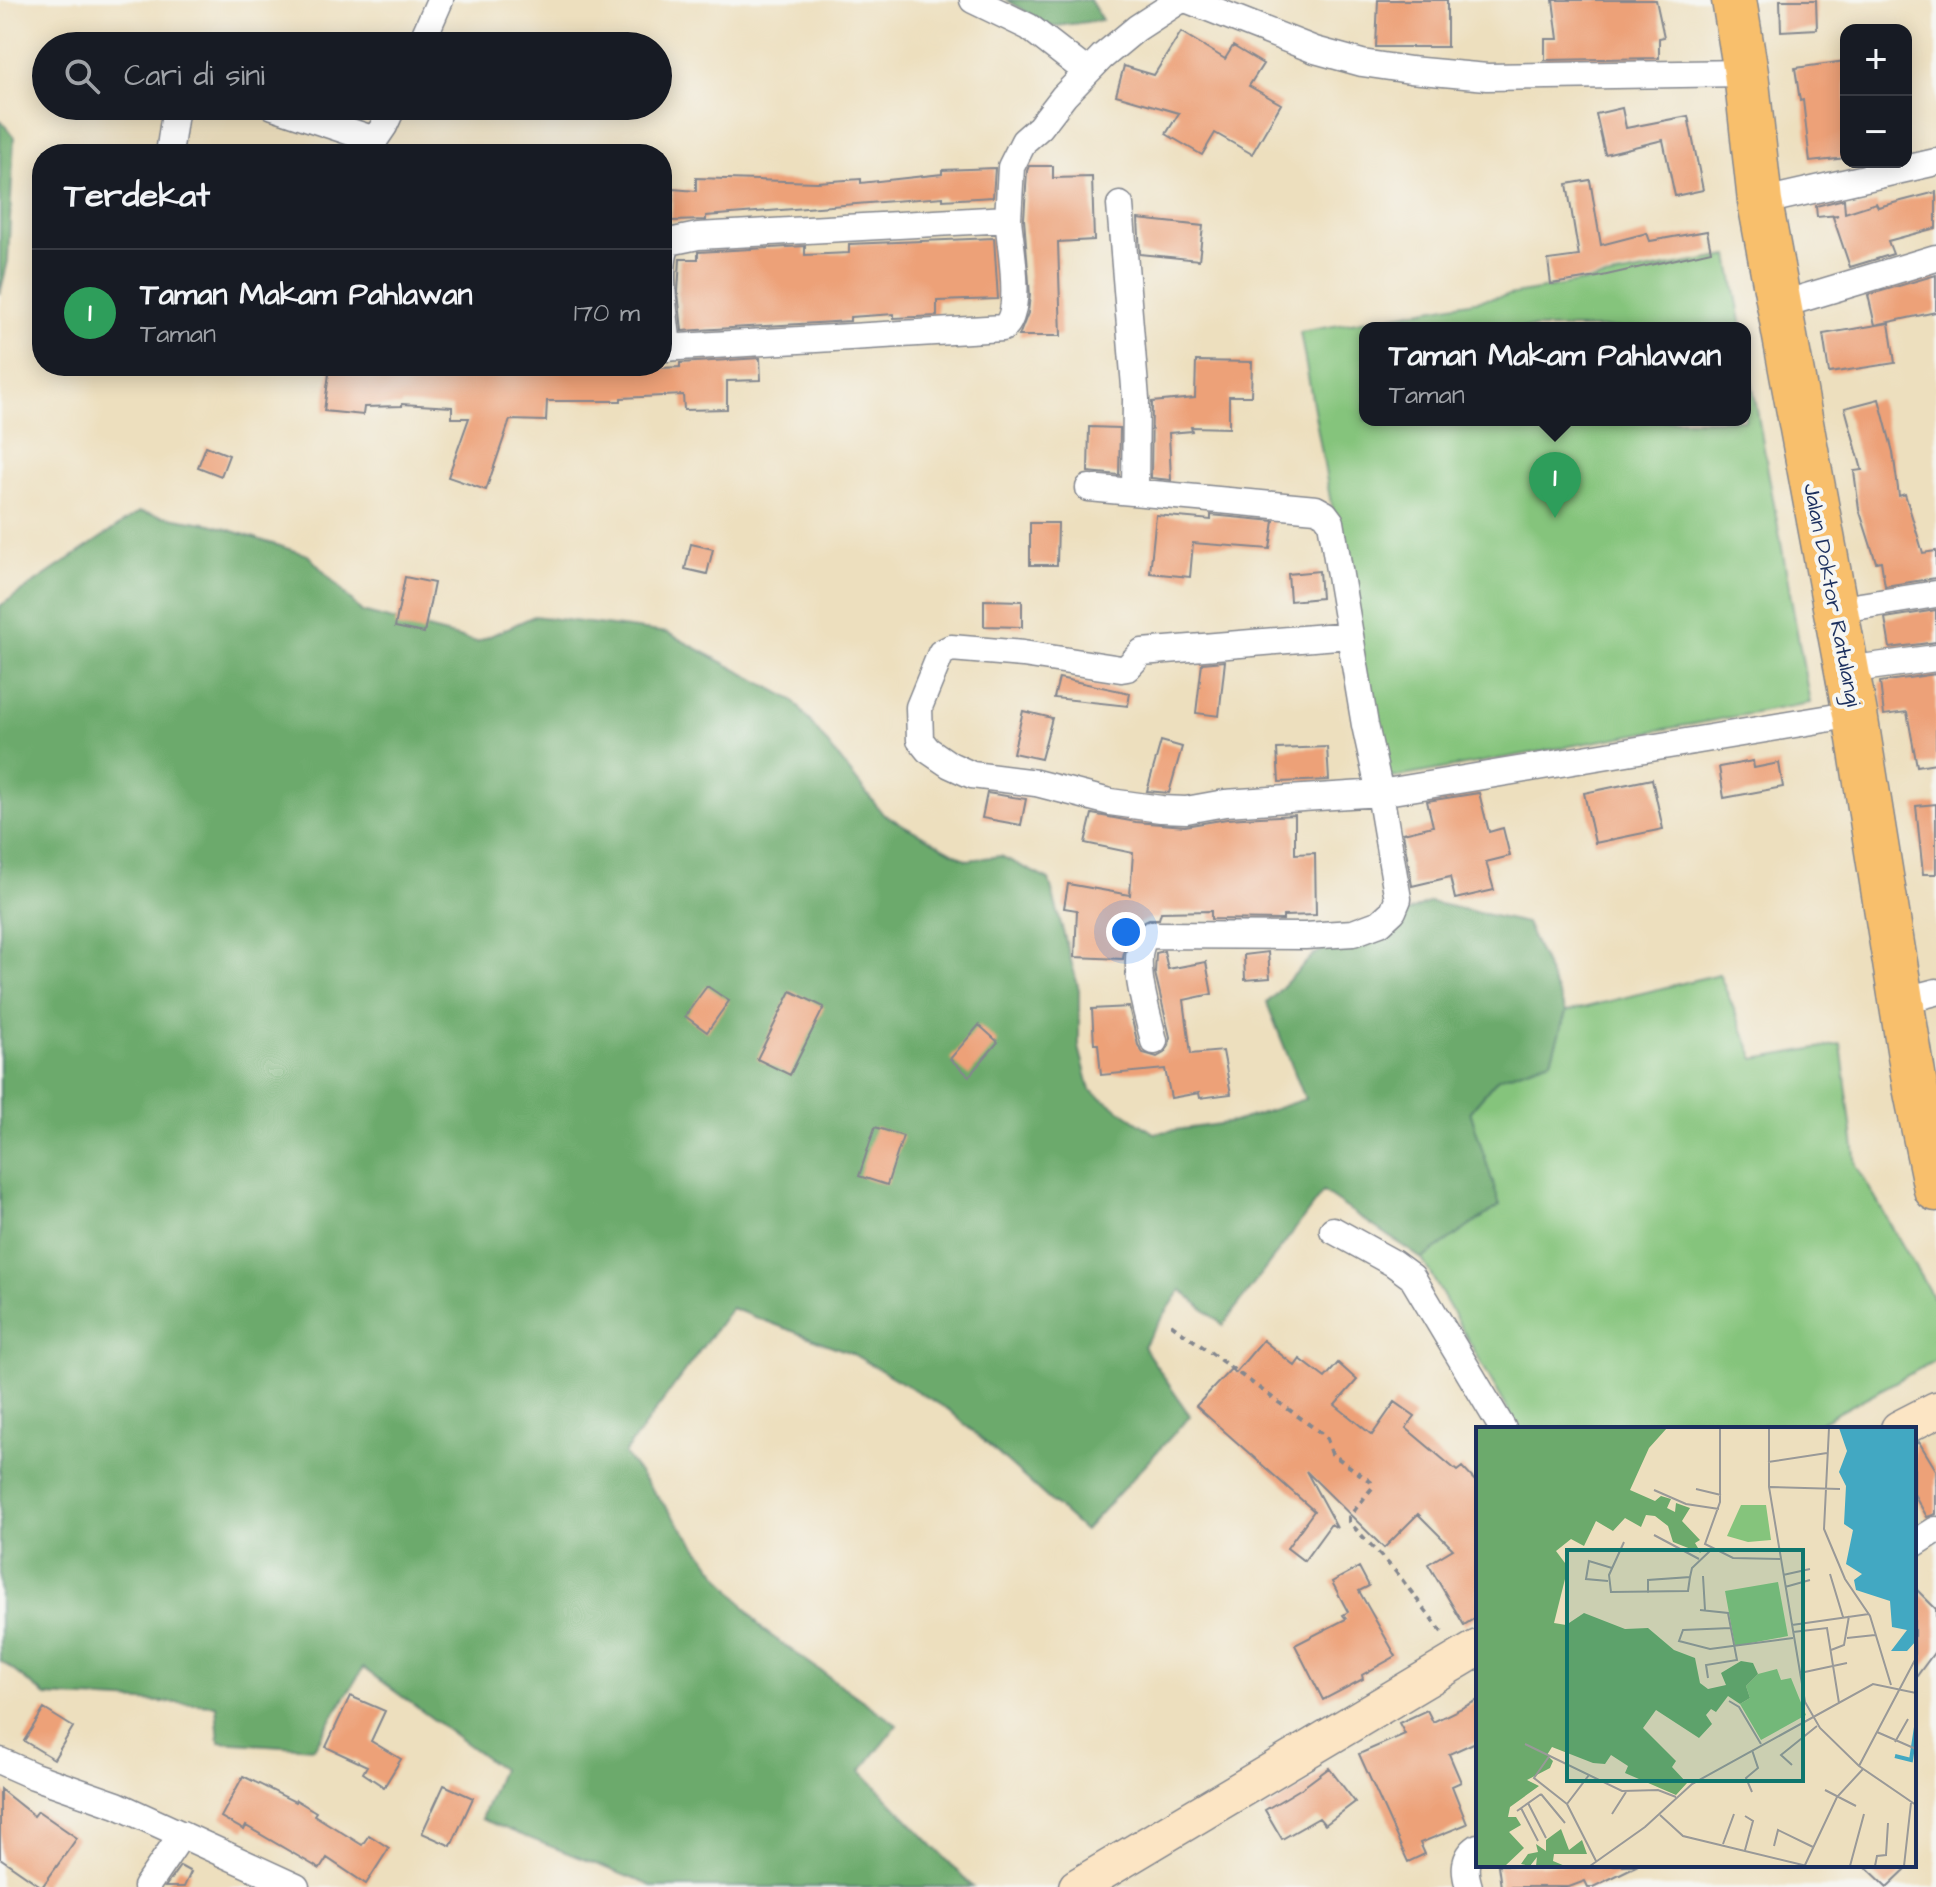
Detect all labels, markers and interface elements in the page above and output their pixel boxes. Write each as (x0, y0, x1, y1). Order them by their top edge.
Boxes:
map controls (1840, 24, 1912, 168)
button: + (1840, 24, 1912, 96)
search box (32, 32, 672, 120)
icon: search (60, 54, 104, 98)
text: Cari di sini (124, 55, 265, 97)
button: − (1840, 96, 1912, 168)
text: Terdekat (64, 172, 210, 220)
text: Taman Makam Pahlawan (140, 274, 472, 316)
text: 1 (88, 295, 92, 331)
text: 170 m (574, 295, 640, 331)
text: Taman (140, 316, 216, 352)
popup (1359, 322, 1751, 426)
text: Taman Makam Pahlawan (1389, 335, 1721, 377)
text: Taman (1389, 377, 1465, 413)
pin: 1 (1529, 452, 1581, 518)
street label: Jalan Doktor Ratulangi (1794, 481, 1869, 710)
your location (1106, 912, 1146, 952)
inset map (1476, 1427, 1916, 1867)

